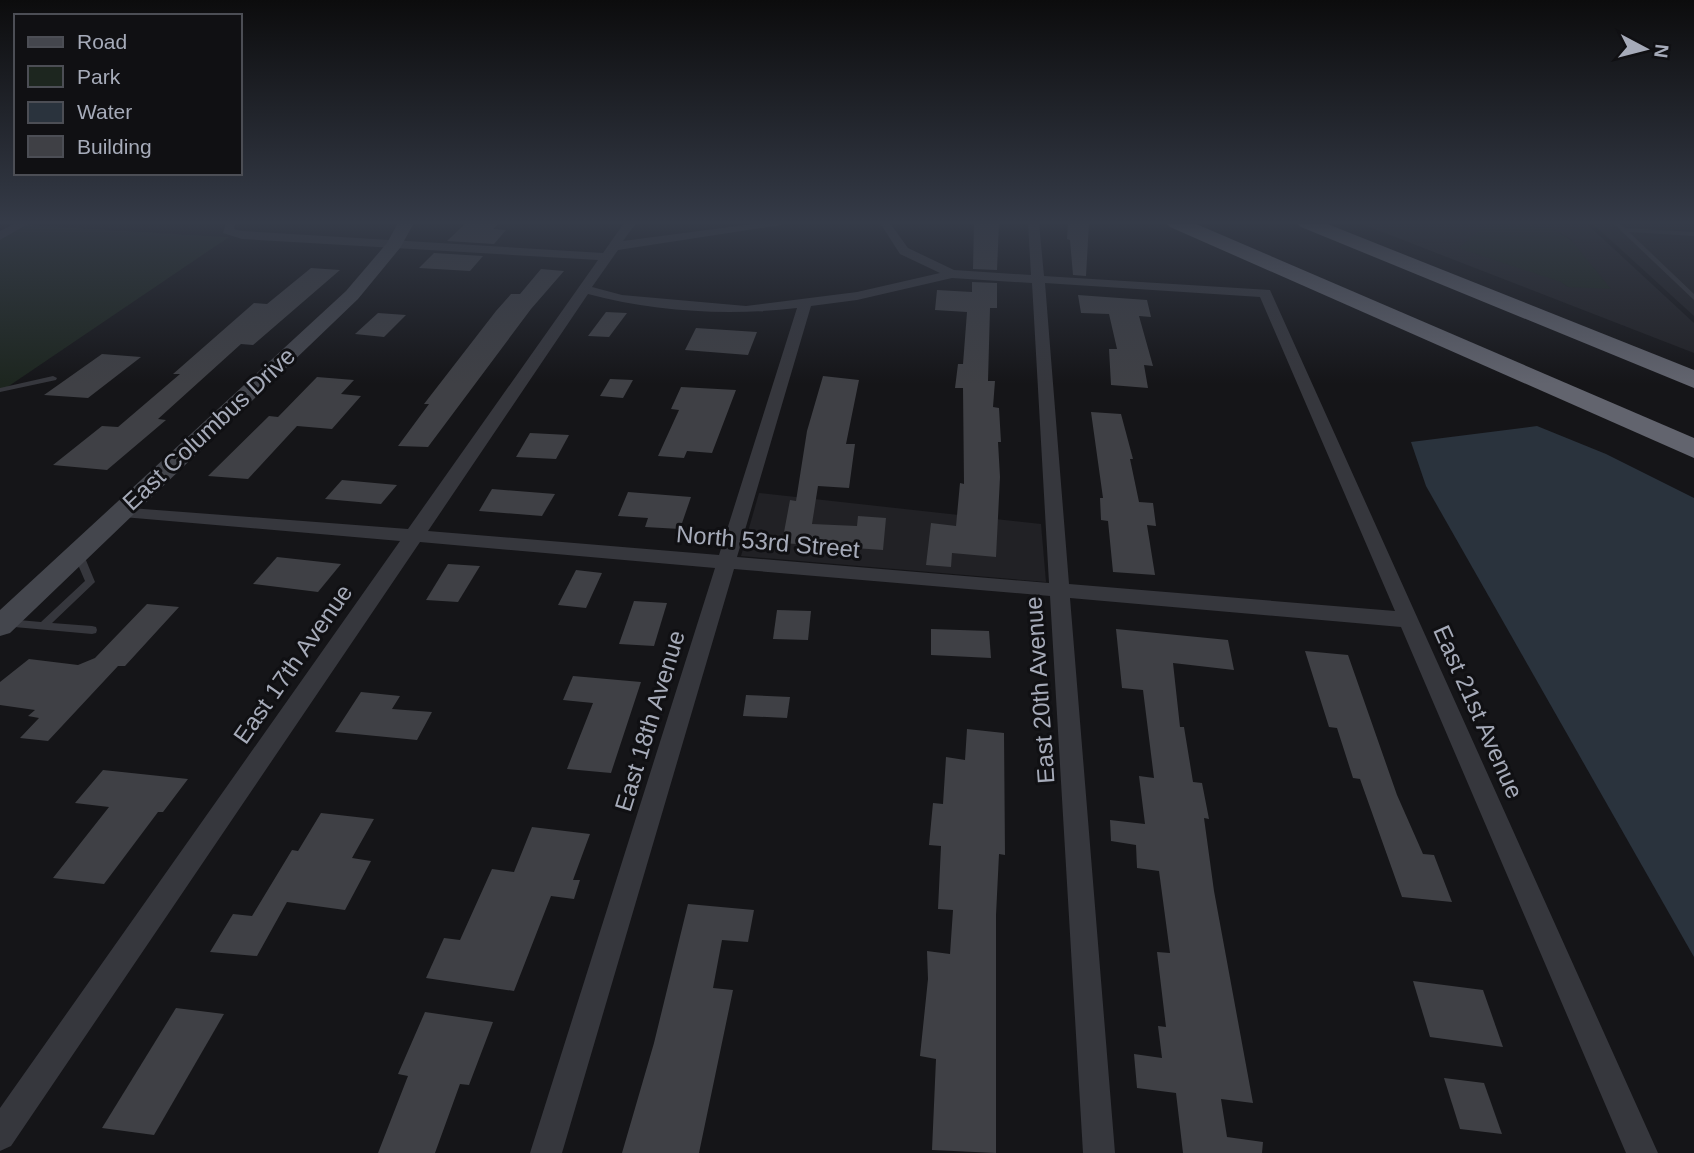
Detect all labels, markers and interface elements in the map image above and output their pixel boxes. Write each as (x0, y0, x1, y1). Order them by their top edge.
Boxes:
legend (14, 14, 242, 175)
north arrow (1610, 14, 1680, 84)
text: Road (77, 30, 127, 53)
text: N (1650, 43, 1673, 59)
text: Park (77, 65, 121, 88)
text: Water (77, 100, 132, 123)
text: Building (77, 135, 152, 158)
street label: East Columbus Drive (117, 342, 300, 515)
street label: North 53rd Street (675, 520, 861, 563)
street label: East 17th Avenue (228, 579, 357, 748)
street label: East 20th Avenue (1019, 595, 1060, 785)
street label: East 21st Avenue (1428, 621, 1529, 802)
street label: East 18th Avenue (609, 627, 690, 815)

